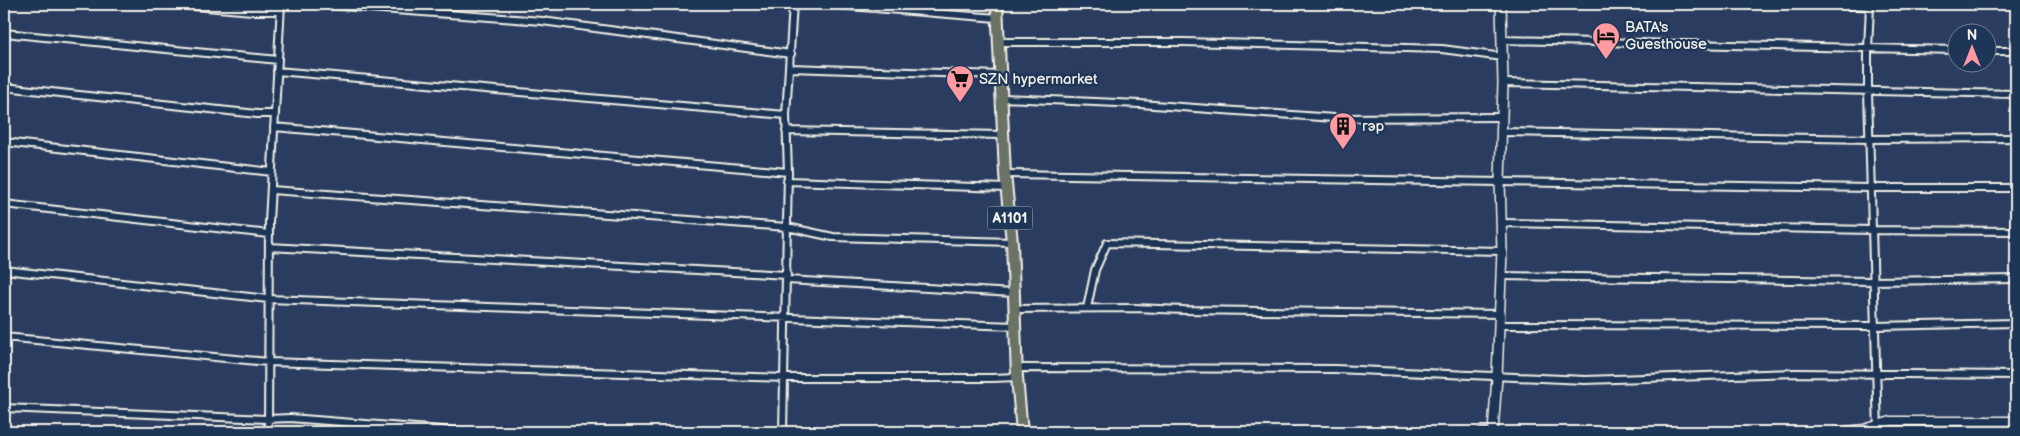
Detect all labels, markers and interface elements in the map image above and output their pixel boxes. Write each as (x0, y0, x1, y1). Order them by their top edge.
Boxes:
place label: BATA's Guesthouse (1625, 18, 1707, 54)
hotel icon: BATA's Guesthouse (1591, 21, 1621, 60)
north arrow (1948, 22, 1998, 72)
text: N (1967, 27, 1977, 44)
supermarket icon: SZN hypermarket (945, 64, 975, 103)
place label: SZN hypermarket (979, 70, 1098, 89)
building icon: гэр (1328, 111, 1358, 150)
place label: гэр (1362, 117, 1385, 136)
road number: A1101 (988, 207, 1032, 230)

